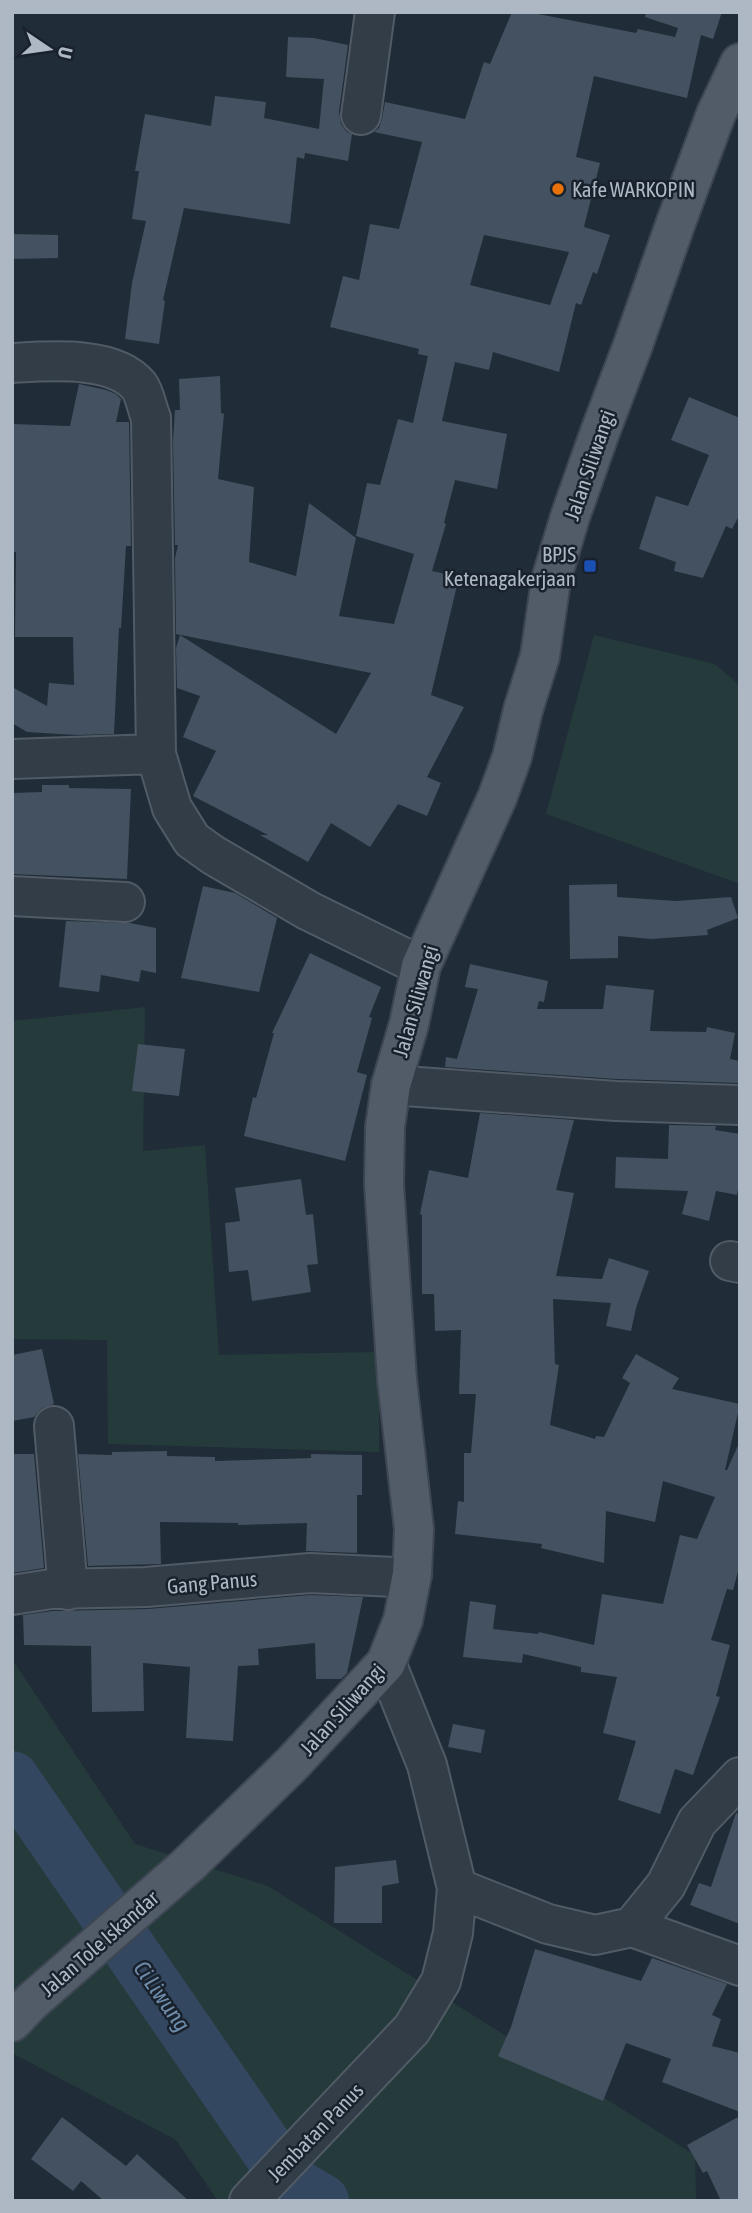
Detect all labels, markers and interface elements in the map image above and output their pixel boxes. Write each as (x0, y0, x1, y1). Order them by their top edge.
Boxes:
north arrow (14, 14, 84, 84)
text: U (54, 45, 78, 61)
place label: Kafe WARKOPIN (572, 177, 695, 201)
marker: Kafe WARKOPIN (550, 181, 566, 197)
street label: Jalan Siliwangi (559, 407, 619, 523)
place label: BPJS Ketenagakerjaan (444, 542, 576, 590)
marker: BPJS Ketenagakerjaan (582, 558, 598, 574)
street label: Jalan Siliwangi (388, 942, 442, 1060)
street label: Gang Panus (166, 1566, 258, 1598)
street label: Jalan Siliwangi (295, 1658, 389, 1760)
street label: Jalan Tole Iskandar (35, 1885, 163, 2001)
water label: Ci Liwung (128, 1956, 196, 2036)
street label: Jembatan Panus (262, 2078, 368, 2186)

